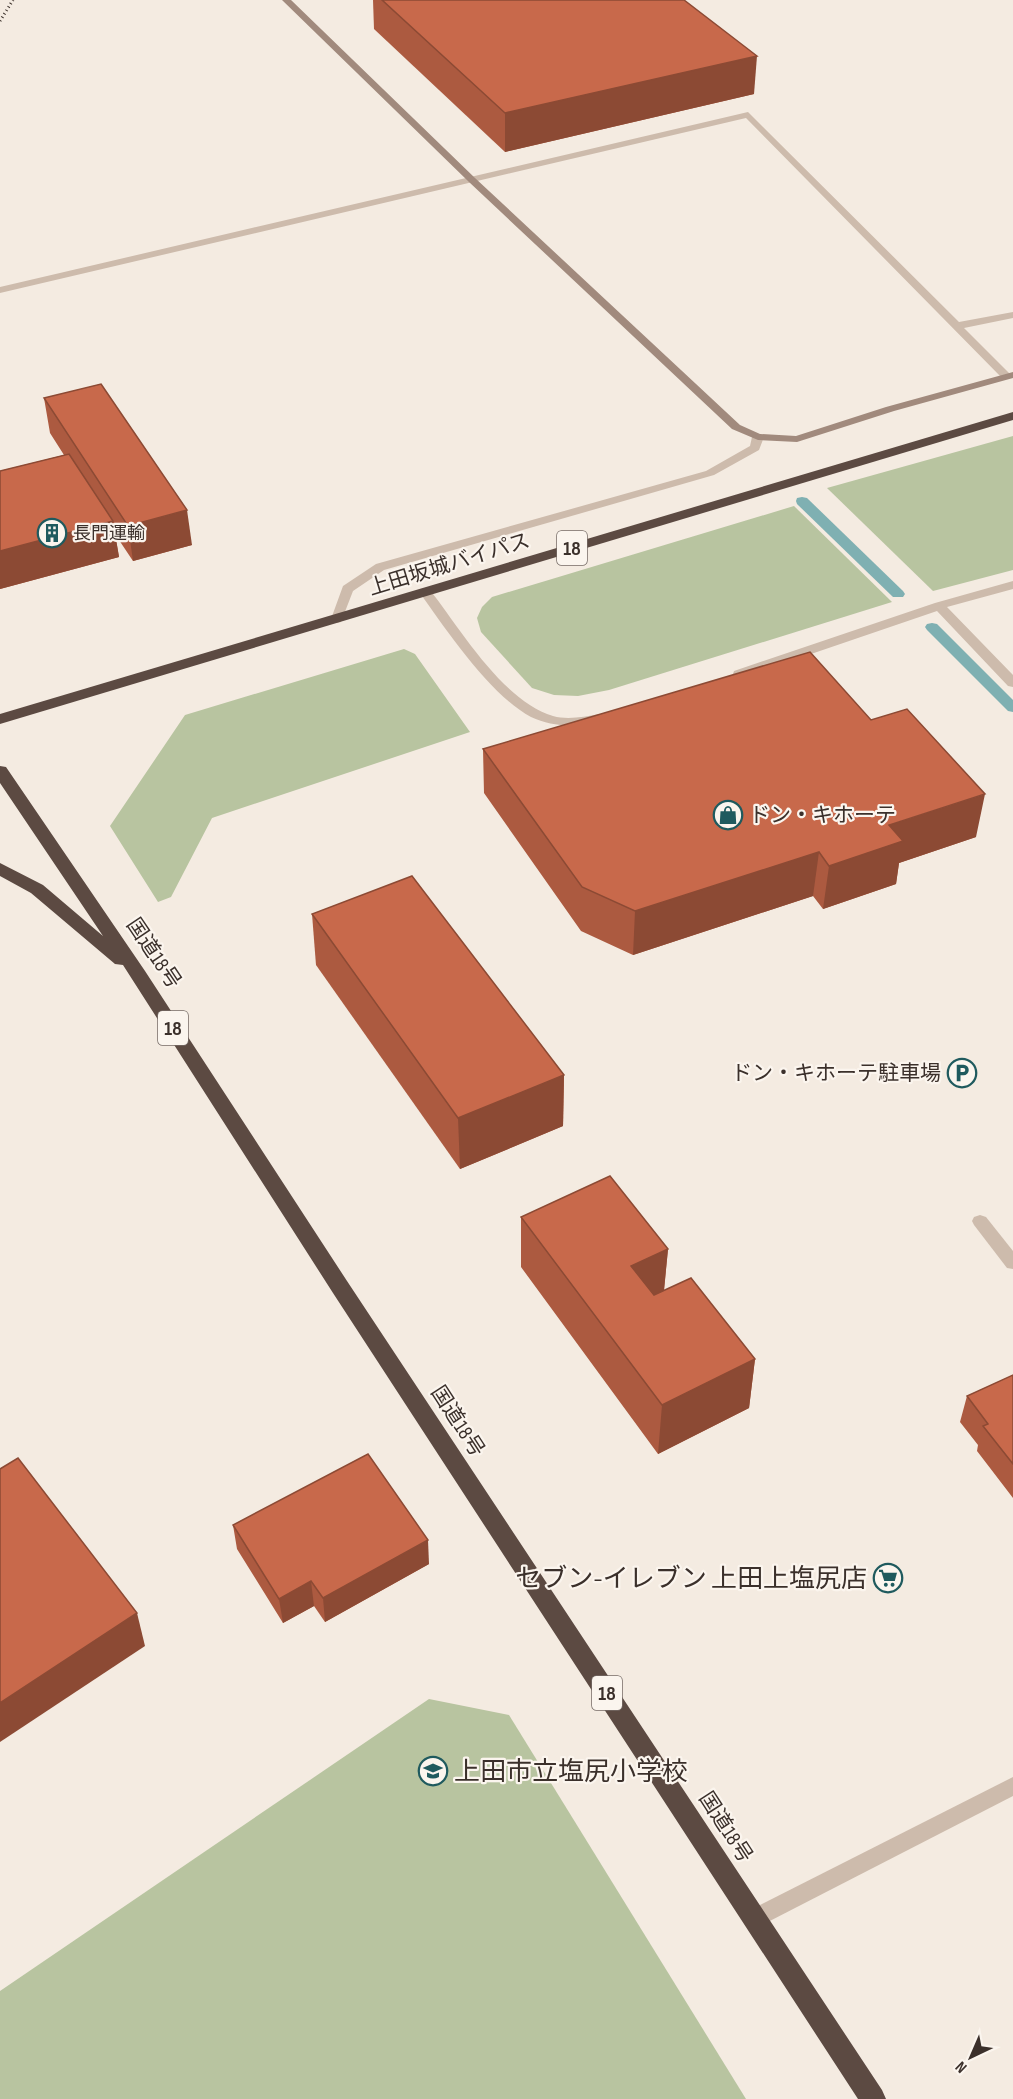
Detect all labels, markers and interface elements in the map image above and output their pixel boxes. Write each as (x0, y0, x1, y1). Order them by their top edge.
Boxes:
building icon: 長門運輸 (36, 517, 68, 549)
place label: 長門運輸 (73, 523, 145, 544)
street label: 上田坂城バイパス (365, 528, 533, 601)
road number: 18 (557, 531, 587, 565)
shop icon: ドン・キホーテ (712, 799, 744, 831)
place label: ドン・キホーテ (749, 803, 896, 828)
street label: 国道18号 (121, 913, 186, 993)
road number: 18 (158, 1011, 188, 1045)
parking icon: ドン・キホーテ駐車場 (946, 1057, 978, 1089)
place label: ドン・キホーテ駐車場 (731, 1061, 941, 1086)
street label: 国道18号 (425, 1381, 490, 1461)
supermarket icon: セブン-イレブン 上田上塩尻店 (872, 1562, 904, 1594)
place label: セブン-イレブン 上田上塩尻店 (515, 1564, 867, 1595)
road number: 18 (592, 1676, 622, 1710)
school or university icon: 上田市立塩尻小学校 (417, 1755, 449, 1787)
place label: 上田市立塩尻小学校 (454, 1757, 688, 1788)
street label: 国道18号 (693, 1787, 758, 1867)
north arrow (941, 2027, 1001, 2087)
text: N (952, 2057, 971, 2077)

